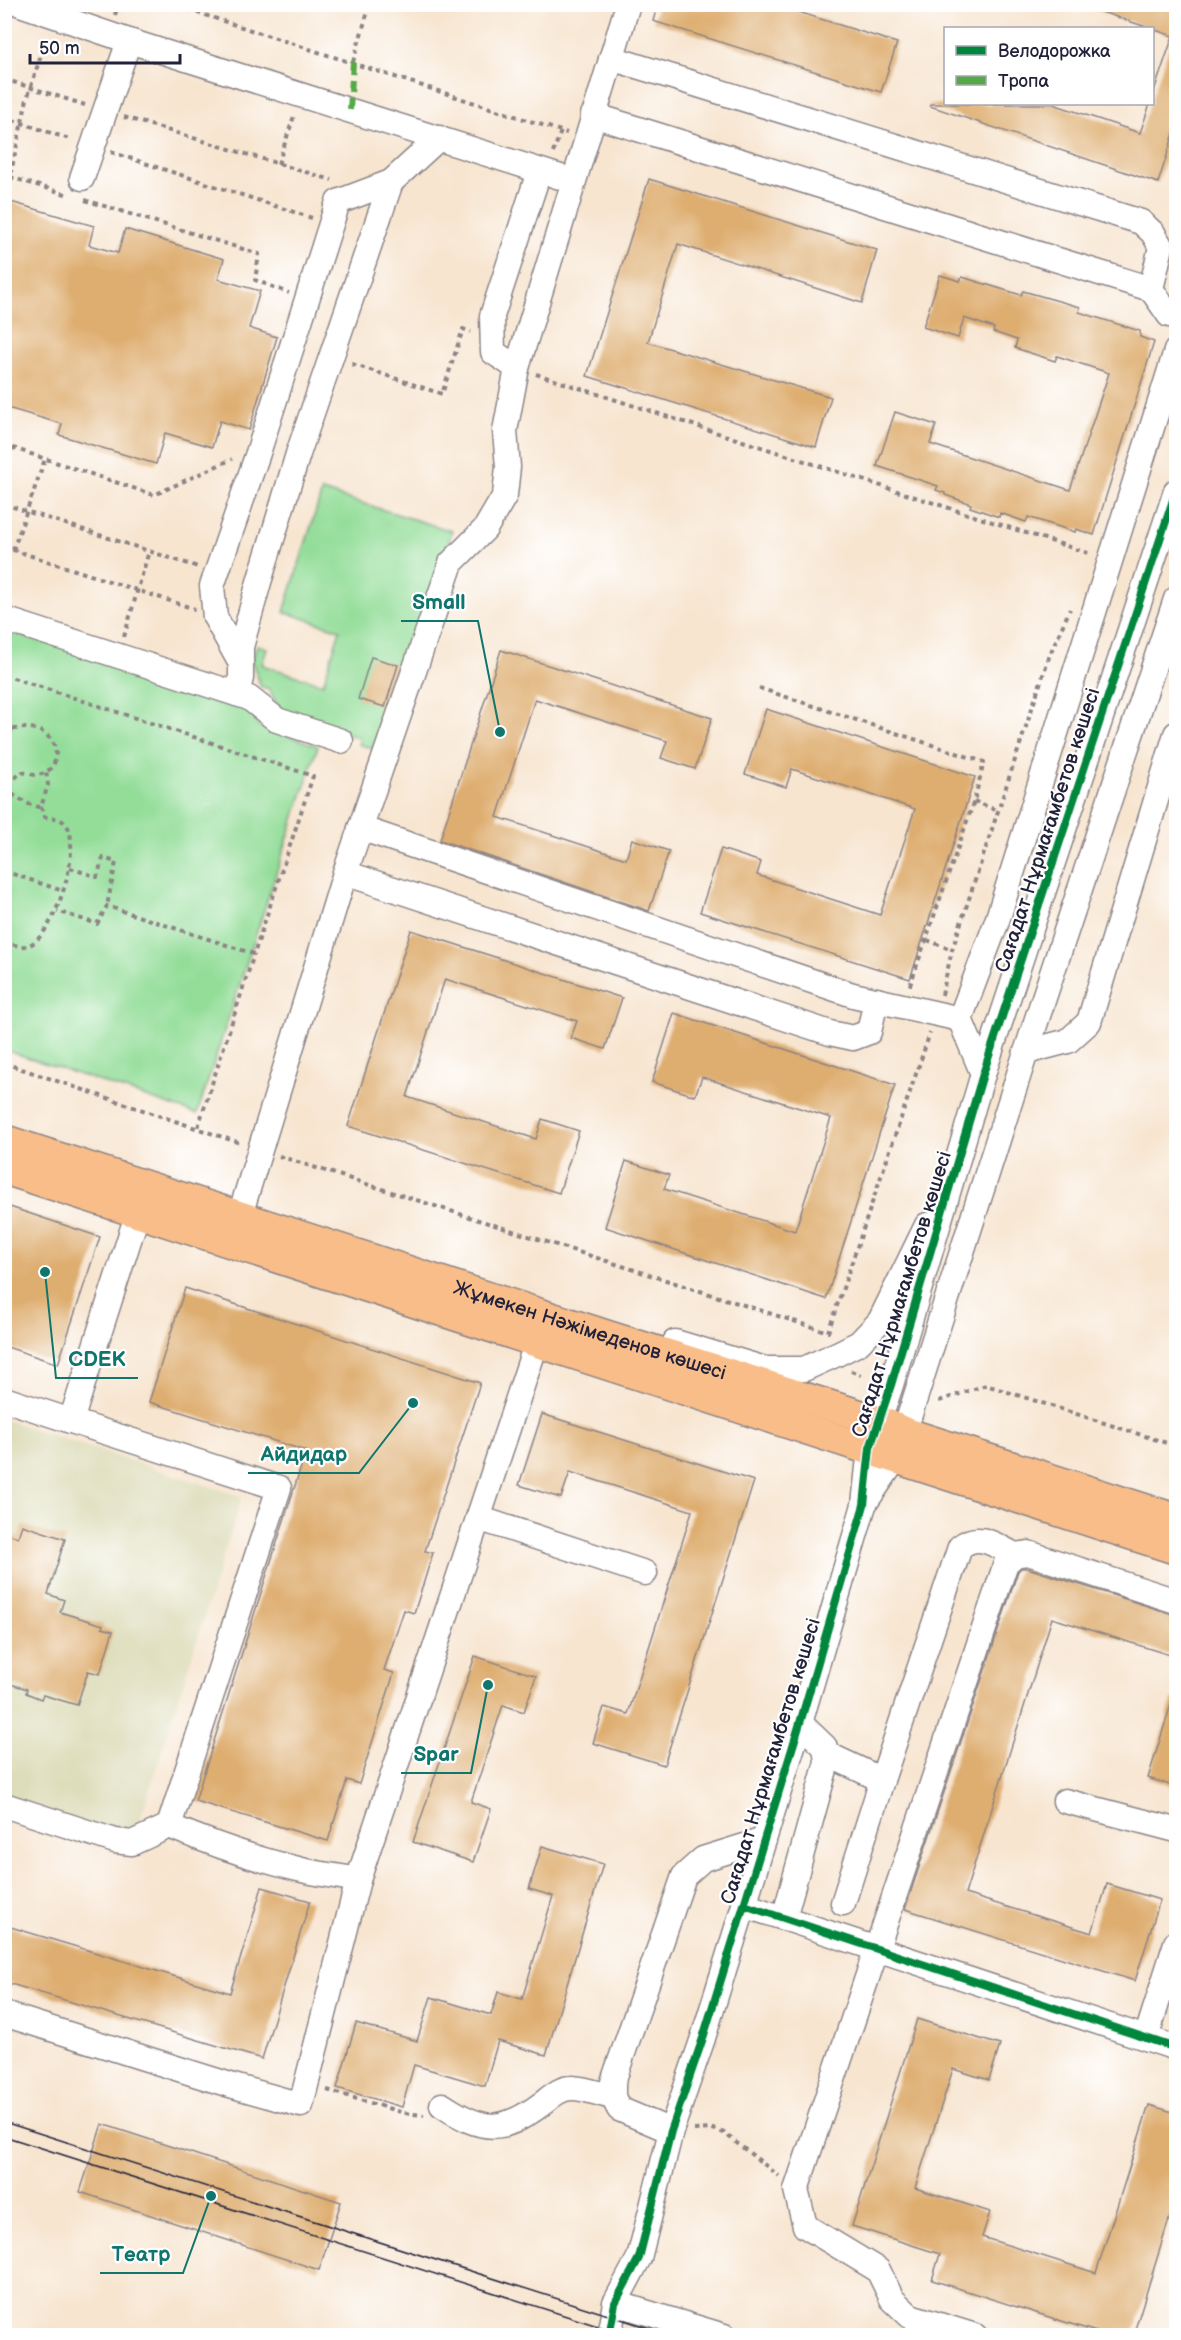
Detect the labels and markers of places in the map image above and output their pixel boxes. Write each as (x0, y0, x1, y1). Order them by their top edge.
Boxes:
callout: Small (401, 582, 478, 621)
callout: CDEK (56, 1339, 138, 1378)
callout: Айдидар (248, 1434, 359, 1473)
callout: Spar (401, 1734, 471, 1773)
callout: Театр (100, 2234, 183, 2273)

